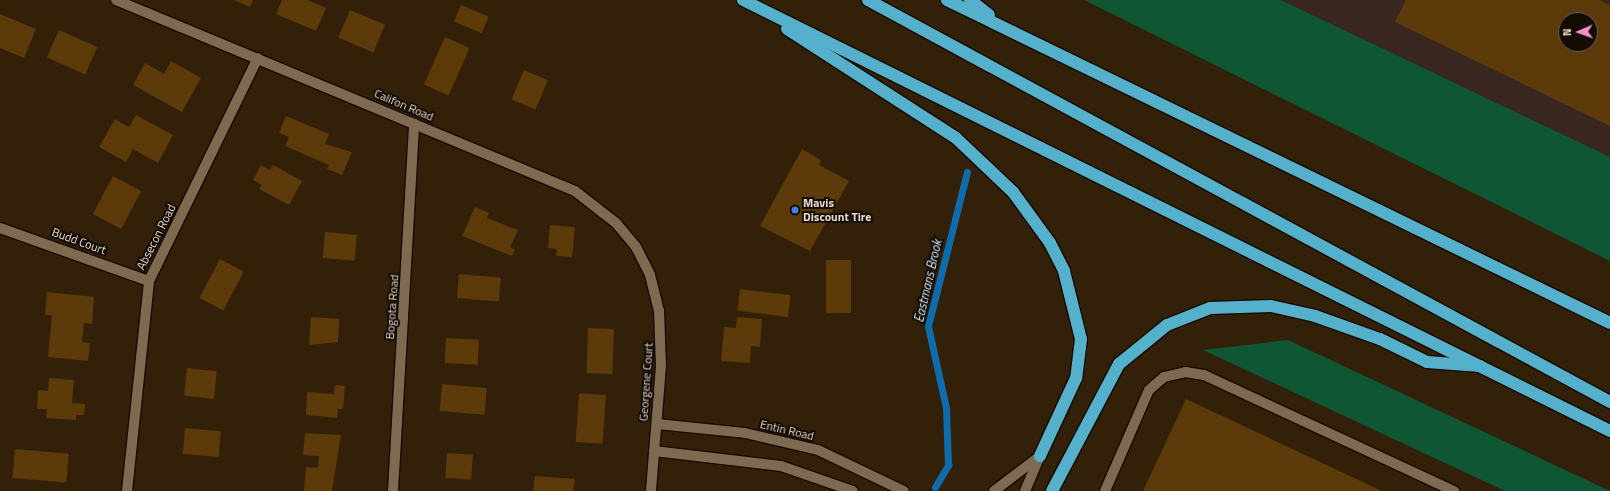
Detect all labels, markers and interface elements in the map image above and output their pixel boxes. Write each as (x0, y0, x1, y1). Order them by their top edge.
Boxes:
north arrow (1558, 12, 1598, 52)
text: N (1559, 28, 1575, 36)
street label: Califon Road (372, 86, 436, 124)
place label: Mavis Discount Tire (803, 196, 871, 224)
street label: Absecon Road (133, 202, 179, 272)
marker: Mavis Discount Tire (790, 205, 800, 215)
street label: Budd Court (50, 225, 108, 257)
water label: Eastmans Brook (911, 238, 945, 324)
street label: Bogota Road (383, 274, 401, 340)
street label: Georgene Court (636, 342, 656, 422)
street label: Entin Road (759, 417, 815, 443)

